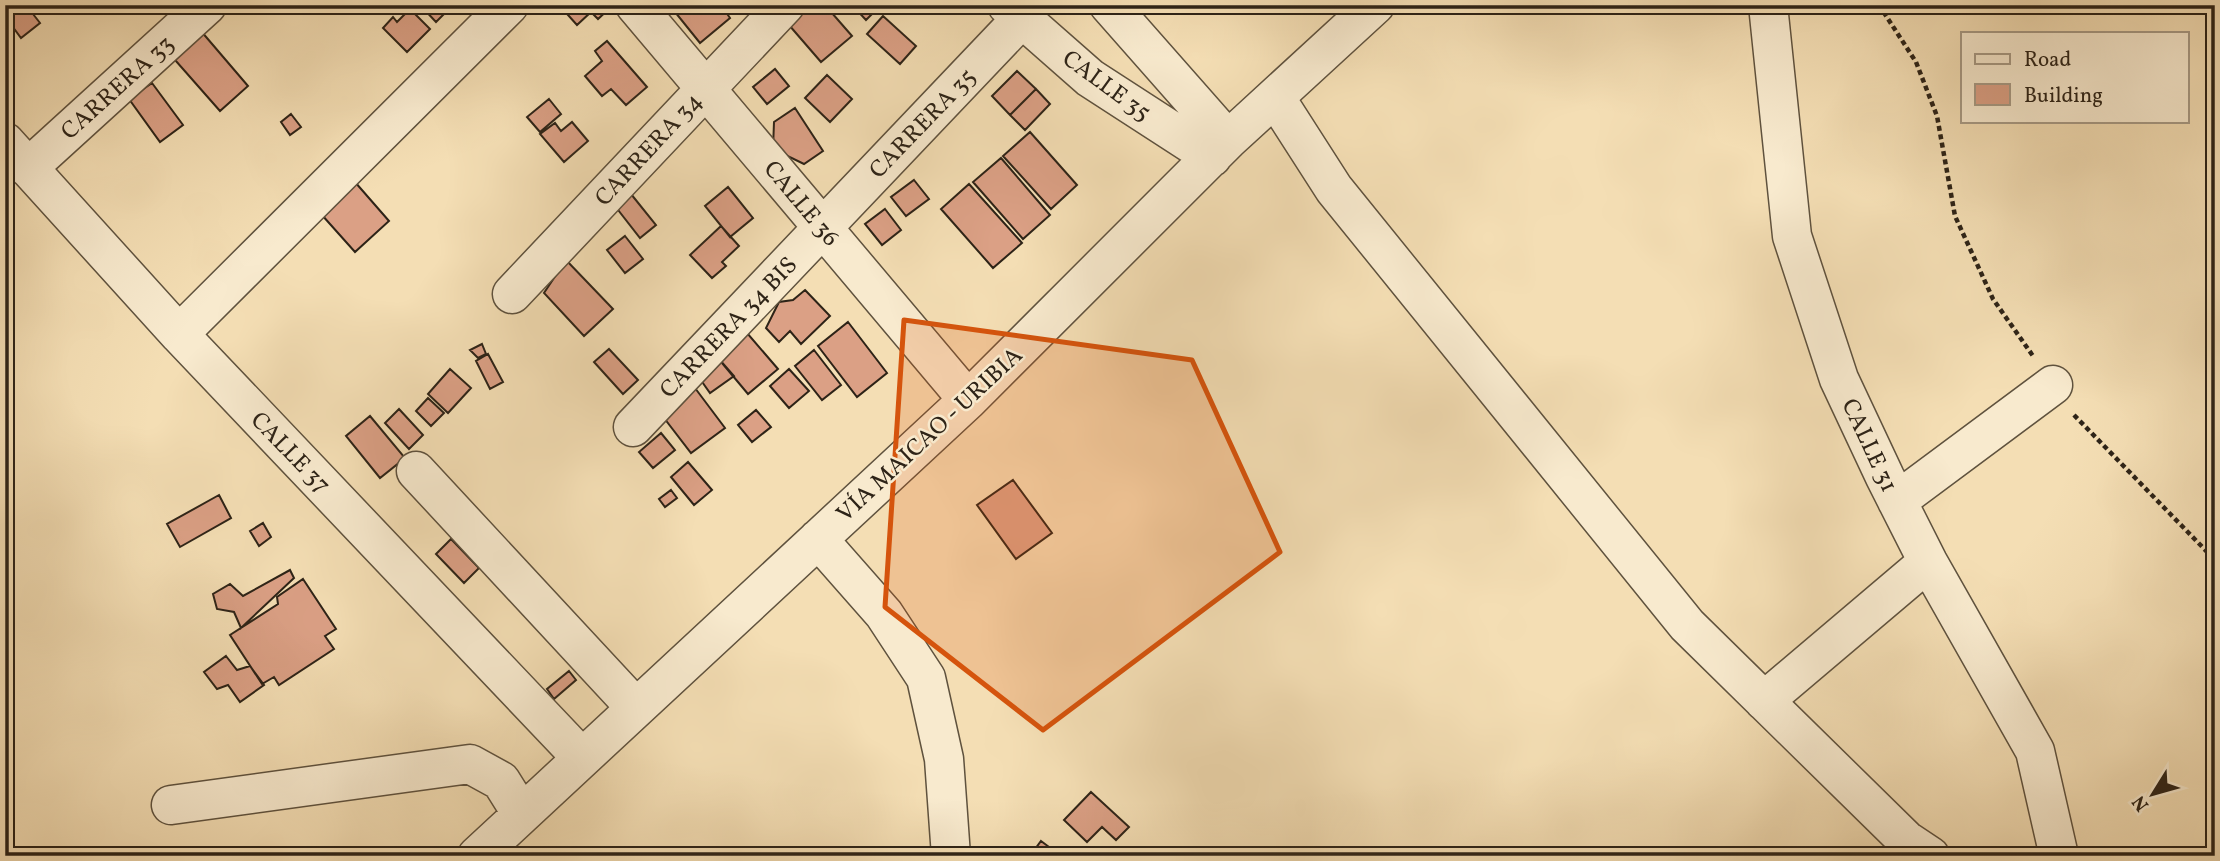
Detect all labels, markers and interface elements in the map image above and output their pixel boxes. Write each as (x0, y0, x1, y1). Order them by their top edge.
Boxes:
street label: CARRERA 33 (54, 28, 182, 149)
legend (1961, 32, 2188, 122)
street label: CALLE 35 (1055, 43, 1157, 130)
text: Road (2024, 46, 2071, 75)
street label: CARRERA 35 (862, 62, 985, 187)
text: Building (2024, 82, 2103, 111)
street label: CARRERA 34 (588, 86, 711, 215)
street label: CALLE 36 (754, 154, 846, 255)
street label: CARRERA 34 BIS (653, 250, 806, 407)
street label: VÍA MAICAO - URIBIA (830, 340, 1031, 531)
street label: CALLE 31 (1832, 393, 1905, 498)
street label: CALLE 37 (242, 405, 337, 502)
north arrow (2118, 760, 2188, 830)
text: N (2126, 790, 2156, 816)

